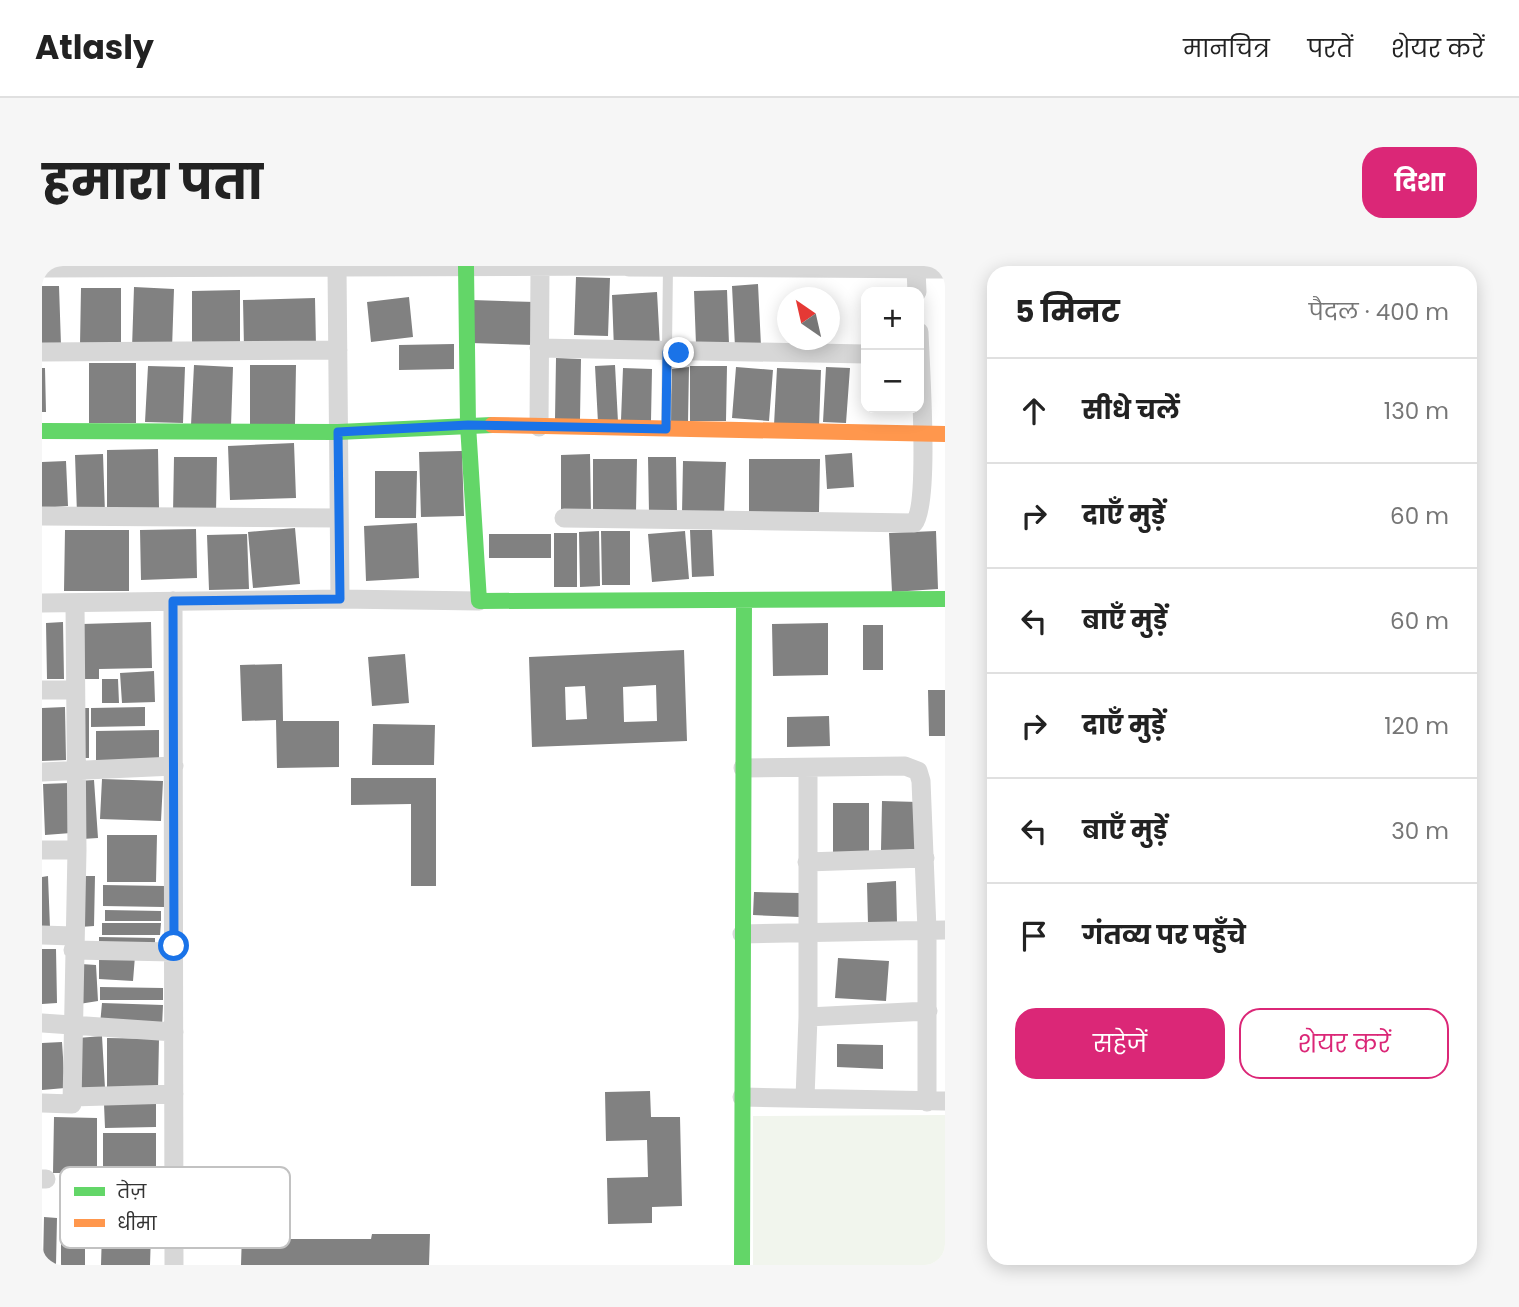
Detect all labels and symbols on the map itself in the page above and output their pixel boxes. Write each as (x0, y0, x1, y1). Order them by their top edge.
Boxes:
north arrow (777, 287, 840, 350)
route end (663, 337, 694, 368)
route start (158, 930, 189, 961)
legend (60, 1167, 290, 1248)
text: तेज़ (116, 1178, 147, 1205)
text: धीमा (117, 1210, 158, 1237)

